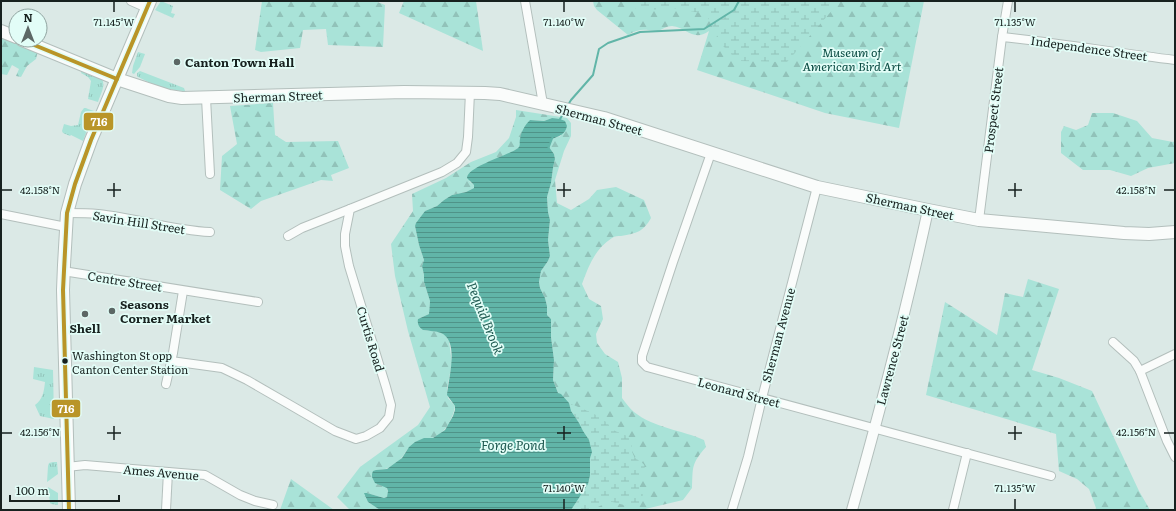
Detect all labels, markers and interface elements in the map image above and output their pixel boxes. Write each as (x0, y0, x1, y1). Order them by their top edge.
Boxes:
north arrow (8, 8, 48, 48)
text: N (23, 9, 33, 25)
text: 71.145°W (94, 14, 135, 29)
text: 71.140°W (543, 14, 585, 29)
text: 71.135°W (994, 14, 1036, 29)
street label: Independence Street (1030, 31, 1149, 65)
park label: Museum of American Bird Art (802, 43, 902, 75)
place label: Canton Town Hall (185, 53, 295, 71)
marker: Canton Town Hall (172, 57, 182, 67)
street label: Prospect Street (979, 66, 1007, 154)
street label: Sherman Street (233, 85, 323, 107)
street label: Sherman Street (553, 99, 645, 139)
line badge: 716 (83, 112, 114, 131)
text: 716 (90, 113, 108, 129)
text: 42.158°N (20, 182, 60, 197)
text: 42.158°N (1116, 182, 1156, 197)
street label: Sherman Street (864, 188, 956, 224)
street label: Savin Hill Street (92, 206, 187, 238)
street label: Centre Street (86, 266, 164, 296)
water label: Pequid Brook (463, 279, 509, 358)
street label: Sherman Avenue (757, 286, 799, 384)
place label: Seasons Corner Market (120, 295, 211, 327)
street label: Curtis Road (353, 304, 390, 374)
marker: Seasons Corner Market (107, 306, 117, 316)
marker: Shell (80, 309, 90, 319)
street label: Lawrence Street (871, 313, 913, 407)
place label: Shell (70, 319, 101, 337)
place label: Washington St opp Canton Center Station (72, 347, 188, 377)
marker: Washington St opp Canton Center Station (60, 356, 70, 366)
street label: Leonard Street (696, 372, 782, 412)
line badge: 716 (51, 399, 81, 418)
text: 716 (57, 400, 75, 416)
text: 42.156°N (20, 424, 60, 439)
text: 42.156°N (1116, 424, 1156, 439)
water label: Forge Pond (481, 435, 546, 454)
street label: Ames Avenue (122, 460, 200, 484)
scale bar (10, 477, 119, 503)
text: 71.140°W (543, 480, 585, 495)
text: 71.135°W (994, 480, 1036, 495)
text: 100 m (16, 481, 49, 499)

